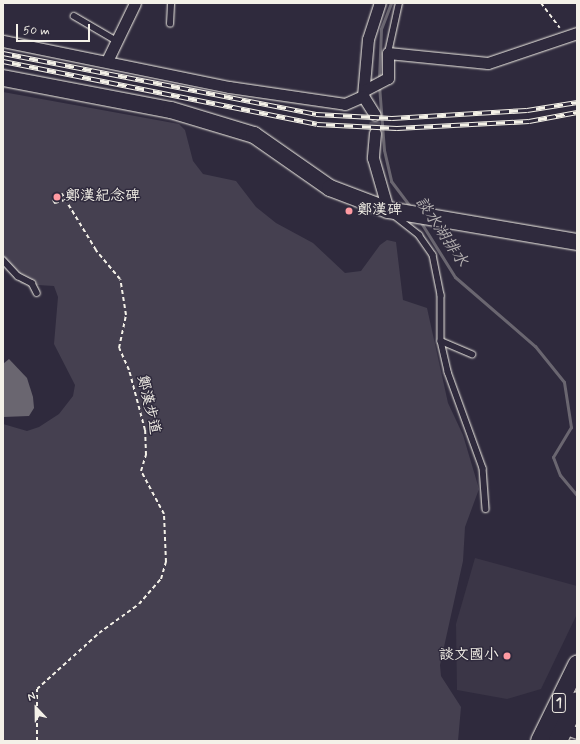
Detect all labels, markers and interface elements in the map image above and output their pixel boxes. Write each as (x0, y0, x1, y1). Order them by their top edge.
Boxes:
scale bar (18, 16, 92, 42)
text: 50 m (23, 23, 50, 39)
place label: 鄭漢紀念碑 (65, 188, 140, 206)
marker: 鄭漢紀念碑 (52, 192, 62, 202)
water label: 談水湖排水 (411, 193, 471, 271)
place label: 鄭漢碑 (357, 202, 402, 220)
marker: 鄭漢碑 (344, 206, 354, 216)
street label: 鄭漢步道 (132, 374, 164, 436)
place label: 談文國小 (439, 647, 499, 665)
marker: 談文國小 (502, 651, 512, 661)
north arrow (16, 688, 56, 728)
text: N (25, 689, 38, 705)
road number: 1 (551, 691, 567, 715)

